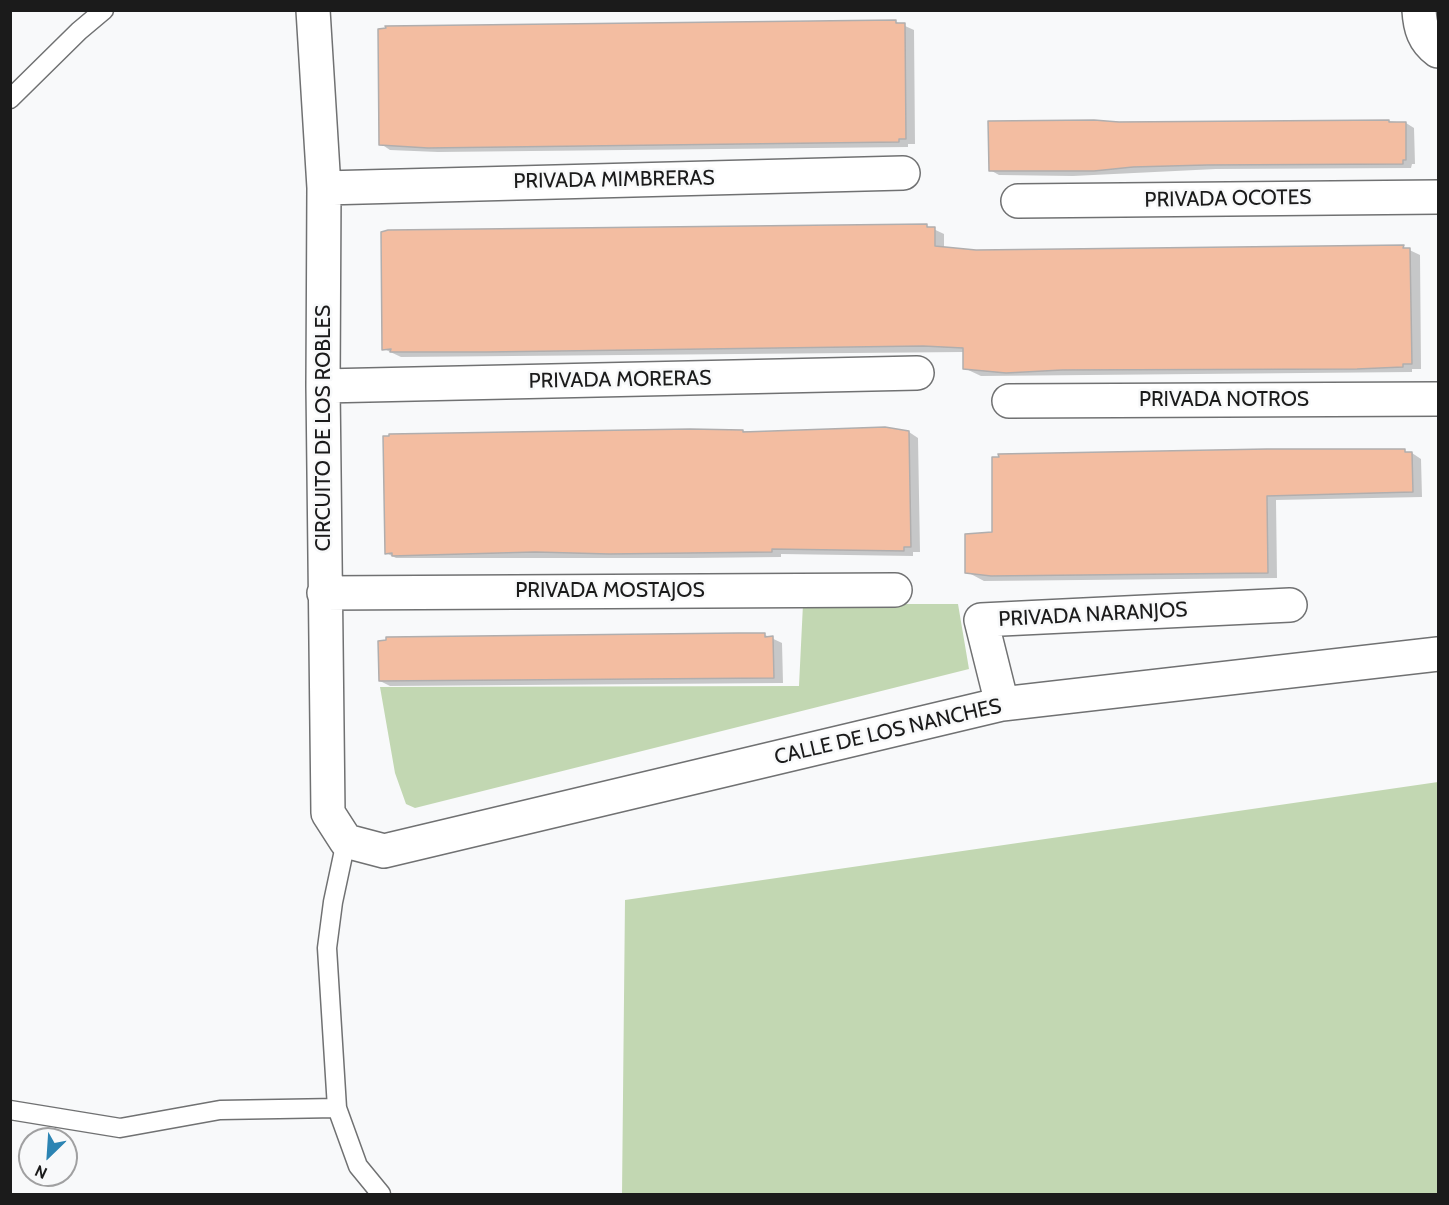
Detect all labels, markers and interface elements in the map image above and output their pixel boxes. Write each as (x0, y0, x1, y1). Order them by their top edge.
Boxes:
street label: PRIVADA MIMBRERAS (513, 166, 715, 194)
street label: PRIVADA OCOTES (1144, 185, 1312, 213)
street label: CIRCUITO DE LOS ROBLES (311, 305, 337, 551)
street label: PRIVADA MORERAS (528, 366, 712, 394)
street label: PRIVADA NOTROS (1139, 387, 1309, 413)
street label: PRIVADA MOSTAJOS (515, 578, 705, 604)
street label: PRIVADA NARANJOS (998, 597, 1188, 633)
street label: CALLE DE LOS NANCHES (772, 694, 1004, 770)
north arrow (18, 1127, 78, 1187)
text: N (32, 1161, 50, 1183)

